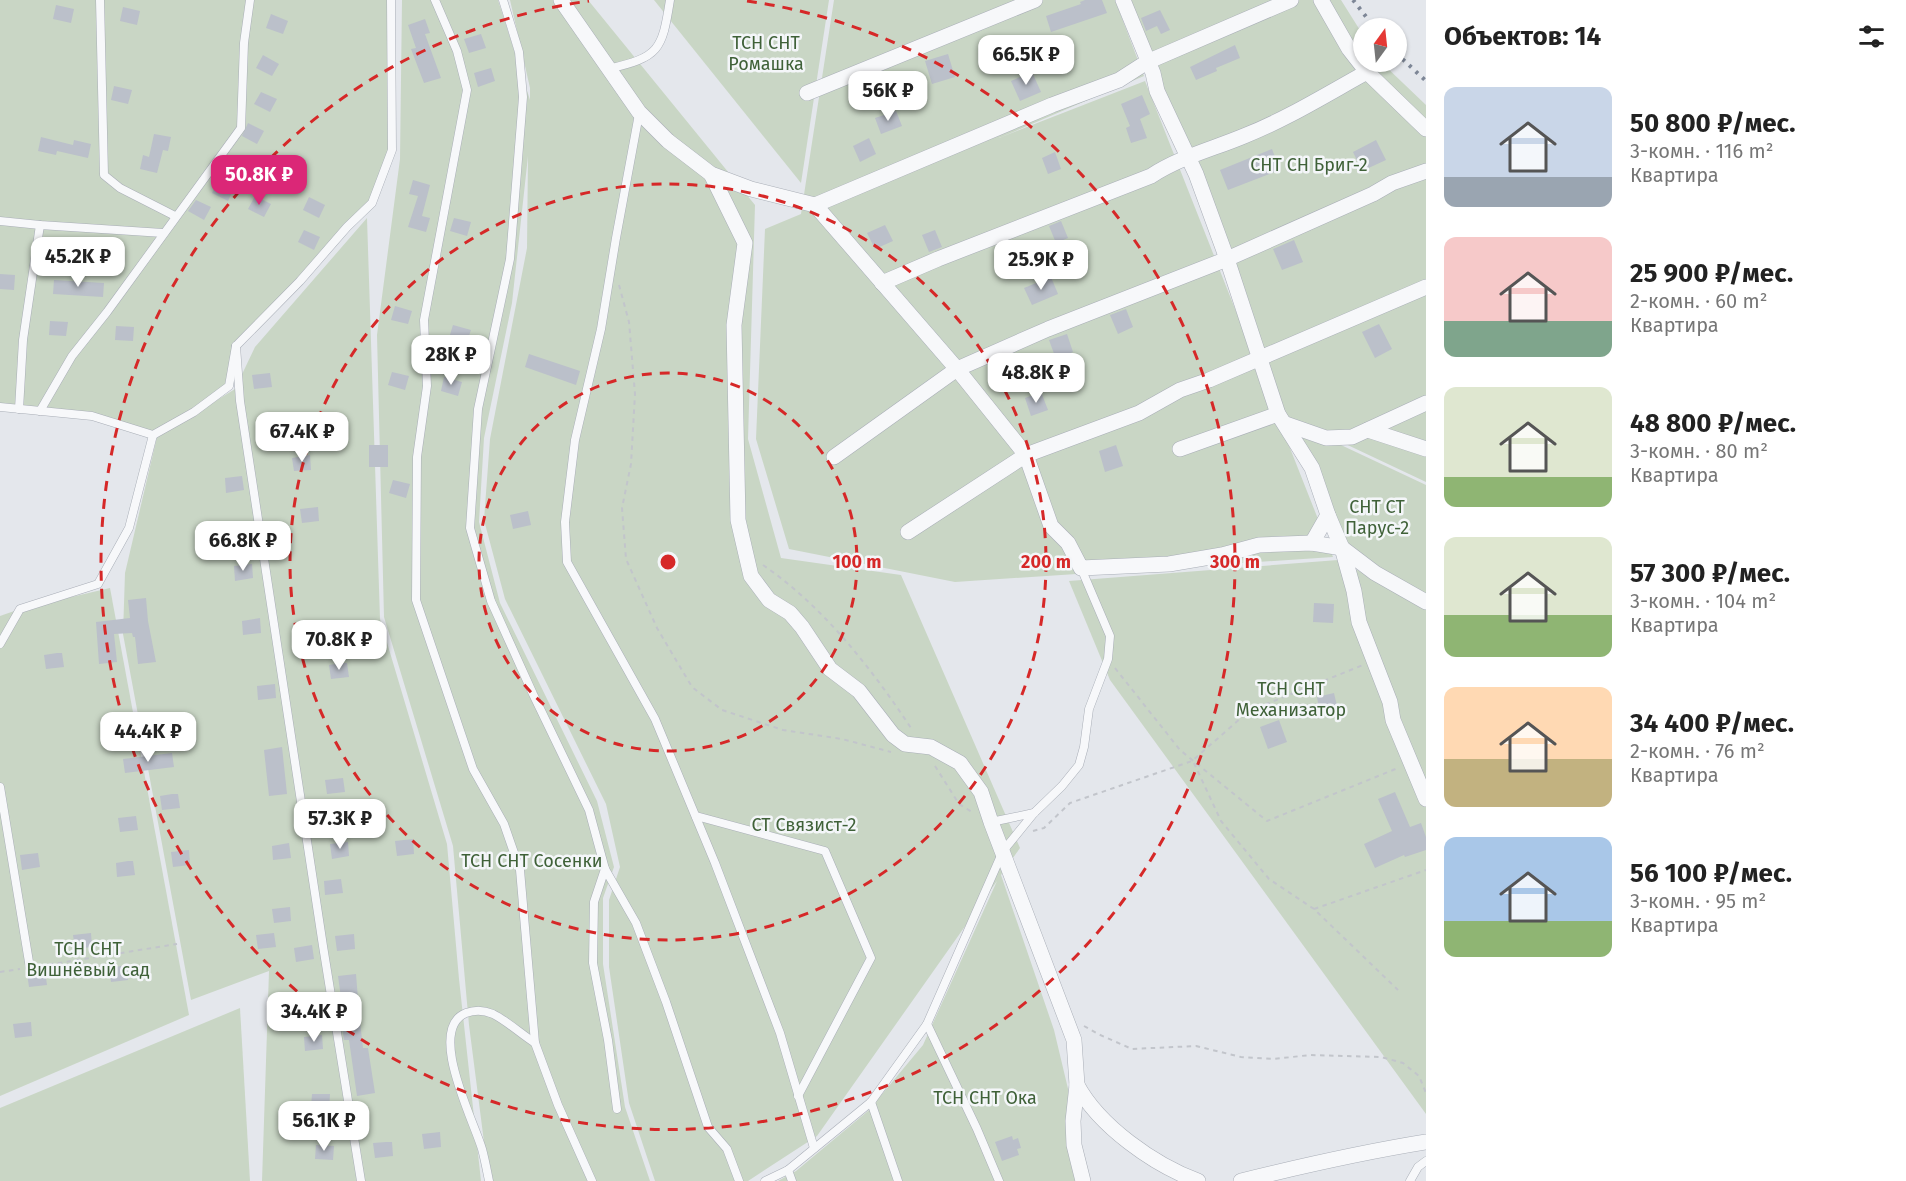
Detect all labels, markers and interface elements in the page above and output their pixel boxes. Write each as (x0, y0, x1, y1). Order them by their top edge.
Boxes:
north arrow (1353, 18, 1407, 72)
map controls (1353, 18, 1407, 72)
icon: filters (1855, 20, 1888, 53)
text: Объектов: 14 (1444, 21, 1601, 52)
park label: ТСН СНТ Ромашка (728, 32, 804, 75)
pin: 66.5K ₽ (971, 35, 1081, 86)
text: 66.5K ₽ (992, 42, 1060, 66)
pin: 56K ₽ (846, 71, 930, 122)
text: 56K ₽ (862, 78, 914, 102)
text: 50 800 ₽/мес. (1630, 108, 1795, 139)
icon: home (1492, 111, 1564, 183)
text: 3-комн. · 116 m² (1630, 139, 1773, 163)
park label: СНТ СН Бриг-2 (1250, 154, 1368, 176)
pin: 50.8K ₽ (204, 155, 314, 206)
text: 50.8K ₽ (225, 162, 293, 186)
text: Квартира (1630, 163, 1719, 187)
pin: 45.2K ₽ (23, 237, 133, 288)
pin: 25.9K ₽ (986, 240, 1096, 291)
text: 45.2K ₽ (45, 244, 111, 268)
text: 25.9K ₽ (1008, 247, 1074, 271)
text: 25 900 ₽/мес. (1630, 258, 1793, 289)
icon: home (1492, 261, 1564, 333)
text: 2-комн. · 60 m² (1630, 289, 1767, 313)
text: Квартира (1630, 313, 1719, 337)
pin: 28K ₽ (409, 335, 493, 386)
text: 28K ₽ (425, 342, 477, 366)
pin: 48.8K ₽ (981, 353, 1091, 404)
text: 48.8K ₽ (1002, 360, 1070, 384)
text: 48 800 ₽/мес. (1630, 408, 1796, 439)
icon: home (1492, 411, 1564, 483)
pin: 67.4K ₽ (247, 412, 357, 463)
text: 67.4K ₽ (269, 419, 335, 443)
text: 3-комн. · 80 m² (1630, 439, 1768, 463)
text: Квартира (1630, 463, 1719, 487)
park label: СНТ СТ Парус-2 (1345, 496, 1409, 539)
pin: 66.8K ₽ (188, 521, 298, 572)
text: 66.8K ₽ (209, 528, 277, 552)
text: 100 m (833, 551, 881, 573)
text: 200 m (1021, 551, 1071, 573)
text: 300 m (1209, 551, 1260, 573)
centre of rings (658, 552, 678, 572)
text: 57 300 ₽/мес. (1630, 558, 1790, 589)
icon: home (1492, 561, 1564, 633)
text: 3-комн. · 104 m² (1630, 589, 1776, 613)
text: Квартира (1630, 613, 1719, 637)
pin: 70.8K ₽ (284, 620, 394, 671)
text: 70.8K ₽ (306, 627, 372, 651)
park label: ТСН СНТ Механизатор (1236, 678, 1346, 721)
text: 34 400 ₽/мес. (1630, 708, 1794, 739)
icon: home (1492, 711, 1564, 783)
pin: 44.4K ₽ (93, 712, 203, 763)
text: 44.4K ₽ (114, 719, 182, 743)
text: 2-комн. · 76 m² (1630, 739, 1765, 763)
text: Квартира (1630, 763, 1719, 787)
pin: 57.3K ₽ (285, 799, 395, 850)
text: 57.3K ₽ (308, 806, 372, 830)
park label: СТ Связист-2 (751, 814, 857, 836)
park label: ТСН СНТ Сосенки (461, 850, 603, 872)
text: 56 100 ₽/мес. (1630, 858, 1792, 889)
icon: home (1492, 861, 1564, 933)
text: 3-комн. · 95 m² (1630, 889, 1766, 913)
text: Квартира (1630, 913, 1719, 937)
park label: ТСН СНТ Вишнёвый сад (26, 938, 150, 981)
pin: 34.4K ₽ (259, 992, 369, 1043)
text: 34.4K ₽ (281, 999, 347, 1023)
park label: ТСН СНТ Ока (933, 1087, 1037, 1109)
pin: 56.1K ₽ (269, 1101, 379, 1152)
text: 56.1K ₽ (292, 1108, 356, 1132)

